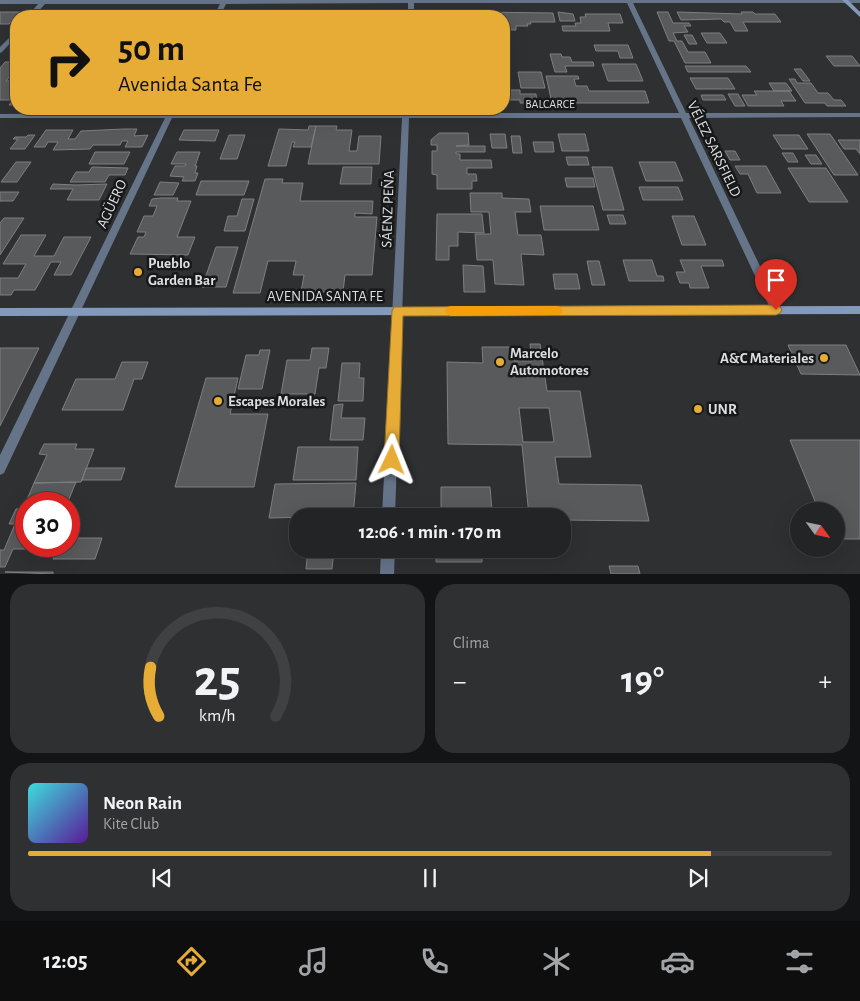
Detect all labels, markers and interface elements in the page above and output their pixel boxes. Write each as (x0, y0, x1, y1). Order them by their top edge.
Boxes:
icon: right (35, 30, 100, 95)
text: 50 m (118, 32, 185, 67)
text: Avenida Santa Fe (118, 73, 262, 95)
street label: BALCARCE (525, 98, 575, 110)
street label: VÉLEZ SARSFIELD (684, 98, 746, 199)
street label: SÁENZ PEÑA (377, 170, 397, 248)
street label: AGÜERO (92, 177, 130, 231)
place label: Pueblo Garden Bar (148, 256, 216, 288)
pin (755, 259, 797, 310)
marker: Pueblo Garden Bar (132, 266, 144, 278)
icon: arrive (762, 266, 790, 294)
street label: AVENIDA SANTA FE (267, 289, 383, 304)
place label: Marcelo Automotores (510, 346, 589, 378)
place label: A&C Materiales (720, 351, 814, 366)
marker: A&C Materiales (818, 352, 830, 364)
marker: Marcelo Automotores (494, 356, 506, 368)
place label: Escapes Morales (228, 394, 325, 409)
marker: Escapes Morales (212, 395, 224, 407)
place label: UNR (708, 402, 737, 417)
marker: UNR (692, 403, 704, 415)
position arrow (365, 433, 417, 485)
speed limit sign: 30 (15, 492, 80, 557)
north arrow (790, 502, 845, 558)
map controls (790, 502, 845, 557)
text: 12:06 · 1 min · 170 m (359, 523, 501, 542)
text: Clima (453, 635, 489, 651)
text: 25 (194, 653, 241, 705)
text: 19° (621, 662, 664, 700)
text: − (453, 668, 466, 696)
text: + (819, 668, 832, 696)
text: km/h (199, 707, 236, 725)
text: Neon Rain (103, 794, 182, 813)
text: Kite Club (103, 816, 159, 832)
icon: previous (148, 864, 176, 892)
icon: pause (416, 864, 444, 892)
icon: next (684, 864, 712, 892)
icon: directions (174, 944, 209, 979)
icon: music (296, 944, 331, 979)
icon: phone (417, 944, 452, 979)
icon: climate (539, 944, 574, 979)
icon: car (660, 944, 695, 979)
icon: filters (782, 944, 817, 979)
text: 12:05 (43, 950, 88, 972)

